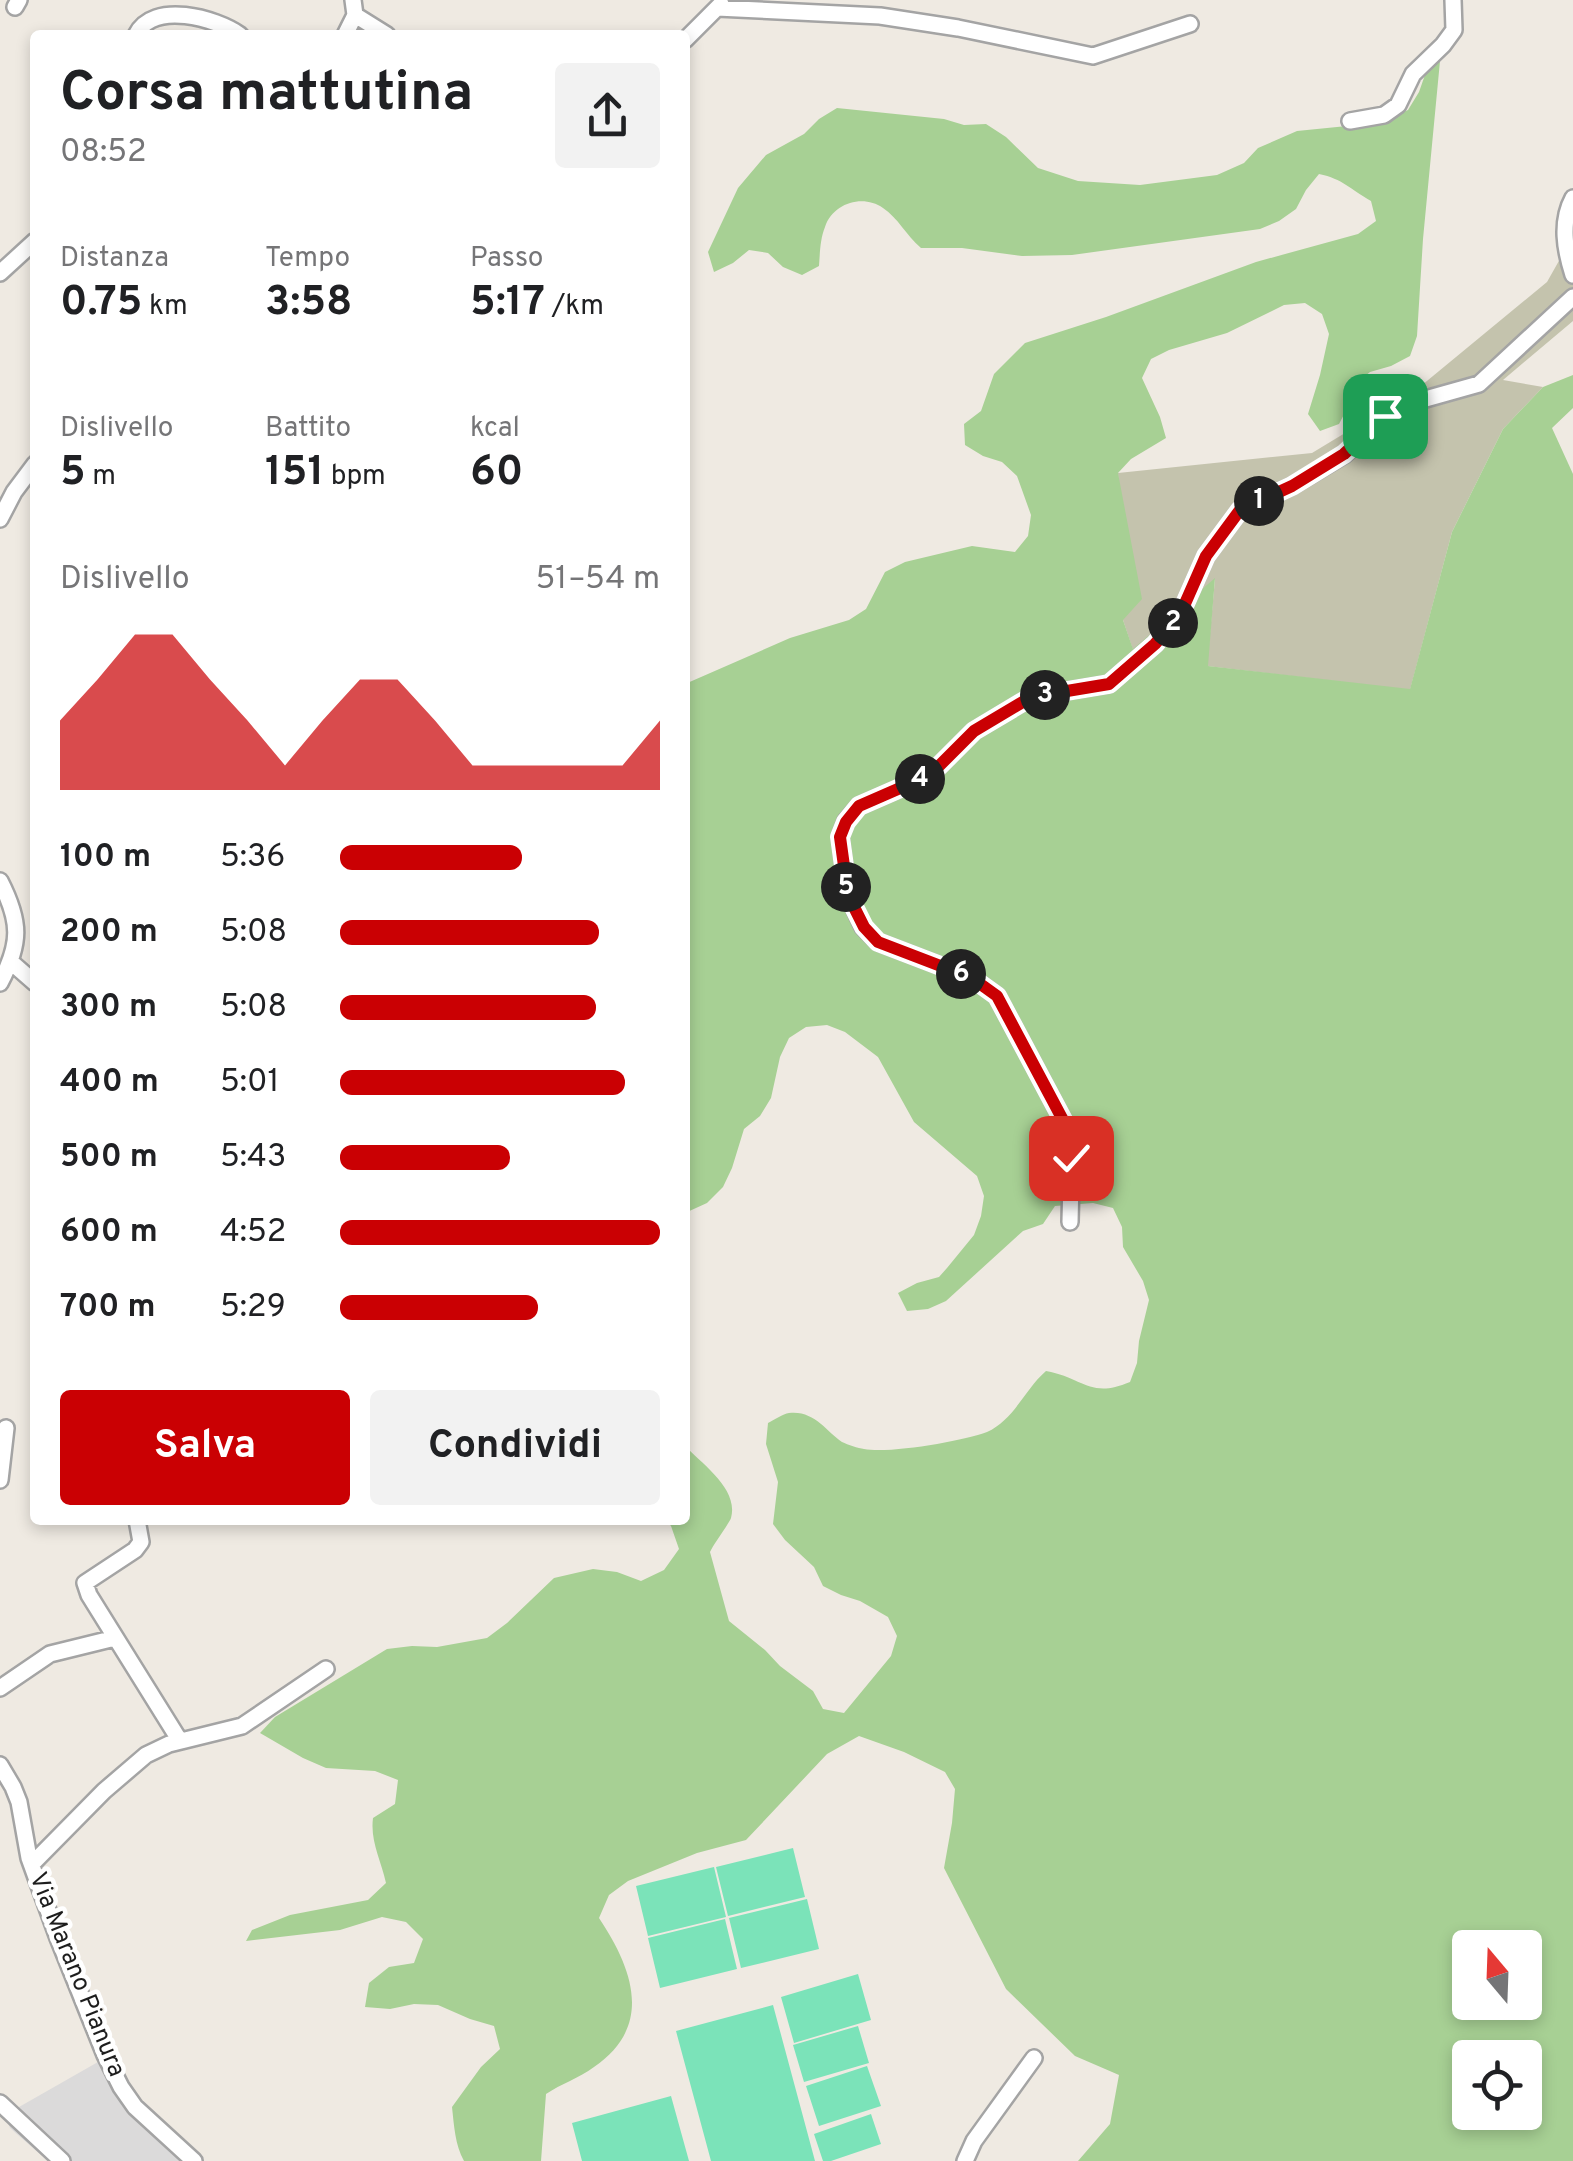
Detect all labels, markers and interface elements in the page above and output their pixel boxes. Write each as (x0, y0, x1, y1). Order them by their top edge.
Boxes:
text: Corsa mattutina (60, 60, 473, 130)
button: share (555, 63, 660, 168)
text: 08:52 (60, 133, 147, 173)
text: Distanza (60, 241, 169, 277)
text: Tempo (265, 241, 350, 277)
text: Passo (470, 241, 543, 277)
text: 0.75 (60, 277, 142, 330)
text: 3:58 (265, 277, 352, 330)
text: 5:17 (470, 277, 545, 330)
text: km (142, 289, 188, 325)
text: /km (545, 289, 604, 325)
pin (1343, 374, 1428, 459)
icon: arrive (1358, 389, 1413, 444)
text: Dislivello (60, 411, 173, 447)
text: Battito (265, 411, 351, 447)
text: kcal (470, 411, 520, 447)
text: 5 (60, 447, 86, 500)
text: 151 (265, 447, 324, 500)
text: 60 (470, 447, 523, 500)
text: m (86, 459, 116, 495)
text: bpm (324, 459, 386, 495)
pin: 1 (1234, 476, 1284, 526)
text: 1 (1253, 483, 1265, 519)
text: Dislivello (60, 560, 190, 600)
text: 51–54 m (535, 560, 660, 600)
pin: 2 (1148, 598, 1198, 648)
text: 2 (1164, 605, 1182, 641)
pin: 3 (1020, 670, 1070, 720)
text: 3 (1037, 677, 1053, 713)
pin: 4 (895, 754, 945, 804)
text: 4 (911, 761, 929, 797)
text: 100 m (60, 838, 151, 878)
text: 5:36 (220, 838, 285, 878)
pin: 5 (821, 862, 871, 912)
text: 5 (837, 869, 855, 905)
text: 200 m (60, 913, 158, 953)
text: 5:08 (220, 913, 287, 953)
pin: 6 (936, 949, 986, 999)
text: 6 (952, 956, 970, 992)
text: 300 m (60, 988, 157, 1028)
text: 5:08 (220, 988, 287, 1028)
text: 400 m (60, 1063, 159, 1103)
text: 5:01 (220, 1063, 280, 1103)
pin (1029, 1116, 1114, 1201)
icon: check (1044, 1131, 1099, 1186)
text: 500 m (60, 1138, 158, 1178)
text: 5:43 (220, 1138, 286, 1178)
text: 600 m (60, 1213, 158, 1253)
text: 4:52 (220, 1213, 286, 1253)
text: 700 m (60, 1288, 155, 1328)
text: 5:29 (220, 1288, 286, 1328)
button: Salva (60, 1390, 350, 1505)
button: Condividi (370, 1390, 660, 1505)
street label: Via Marano Pianura (20, 1868, 132, 2082)
north arrow (1452, 1930, 1542, 2020)
map controls (1452, 1930, 1542, 2130)
button: locate (1452, 2040, 1542, 2130)

